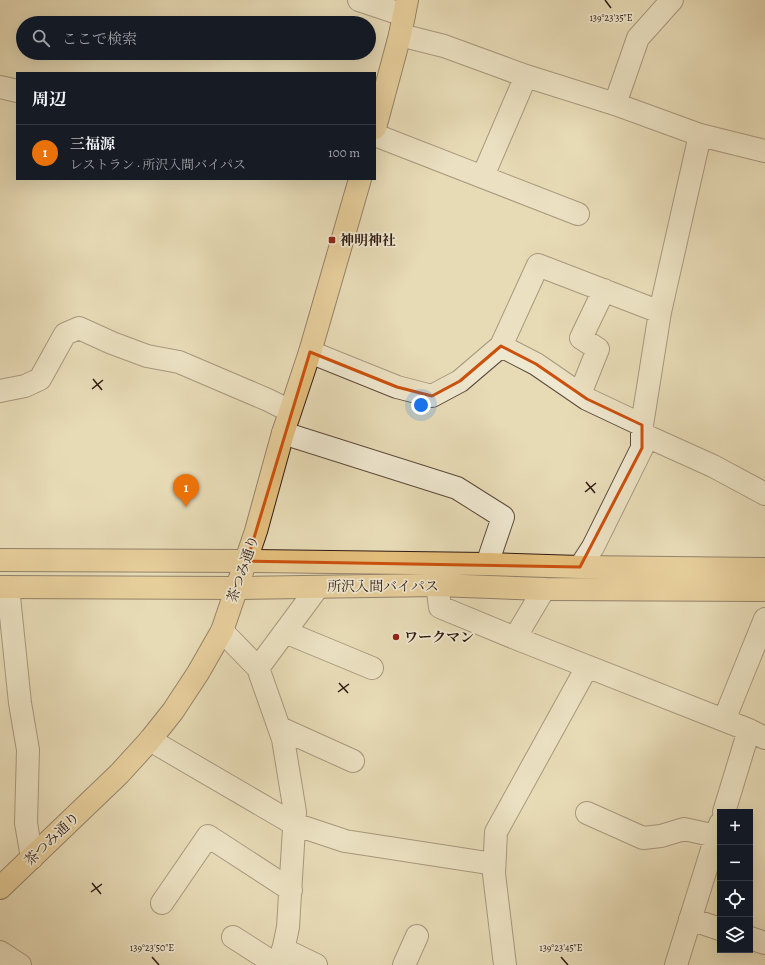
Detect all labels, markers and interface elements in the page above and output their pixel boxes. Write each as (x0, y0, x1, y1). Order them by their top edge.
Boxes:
text: 139°23'35"E (589, 11, 633, 24)
search box (16, 16, 376, 60)
icon: search (30, 27, 52, 49)
text: ここで検索 (62, 29, 137, 49)
text: 周辺 (32, 88, 66, 111)
text: 三福源 (70, 134, 115, 154)
text: 1 (43, 144, 47, 161)
text: 100 m (328, 144, 360, 161)
text: レストラン · 所沢入間バイパス (70, 156, 246, 173)
place label: 神明神社 (340, 231, 396, 250)
marker: 神明神社 (327, 235, 337, 245)
your location (411, 395, 431, 415)
pin: 1 (173, 474, 199, 507)
street label: 茶つみ通り (223, 533, 263, 605)
street label: 所沢入間バイパス (327, 577, 439, 596)
place label: ワークマン (404, 628, 474, 647)
marker: ワークマン (391, 632, 401, 642)
street label: 茶つみ通り (20, 808, 84, 870)
map controls (717, 809, 753, 953)
button: + (717, 809, 753, 845)
button: − (717, 845, 753, 881)
button: locate (717, 881, 753, 917)
button: layers (717, 917, 753, 953)
text: 139°23'50"E (130, 941, 174, 954)
text: 139°23'45"E (539, 941, 583, 954)

